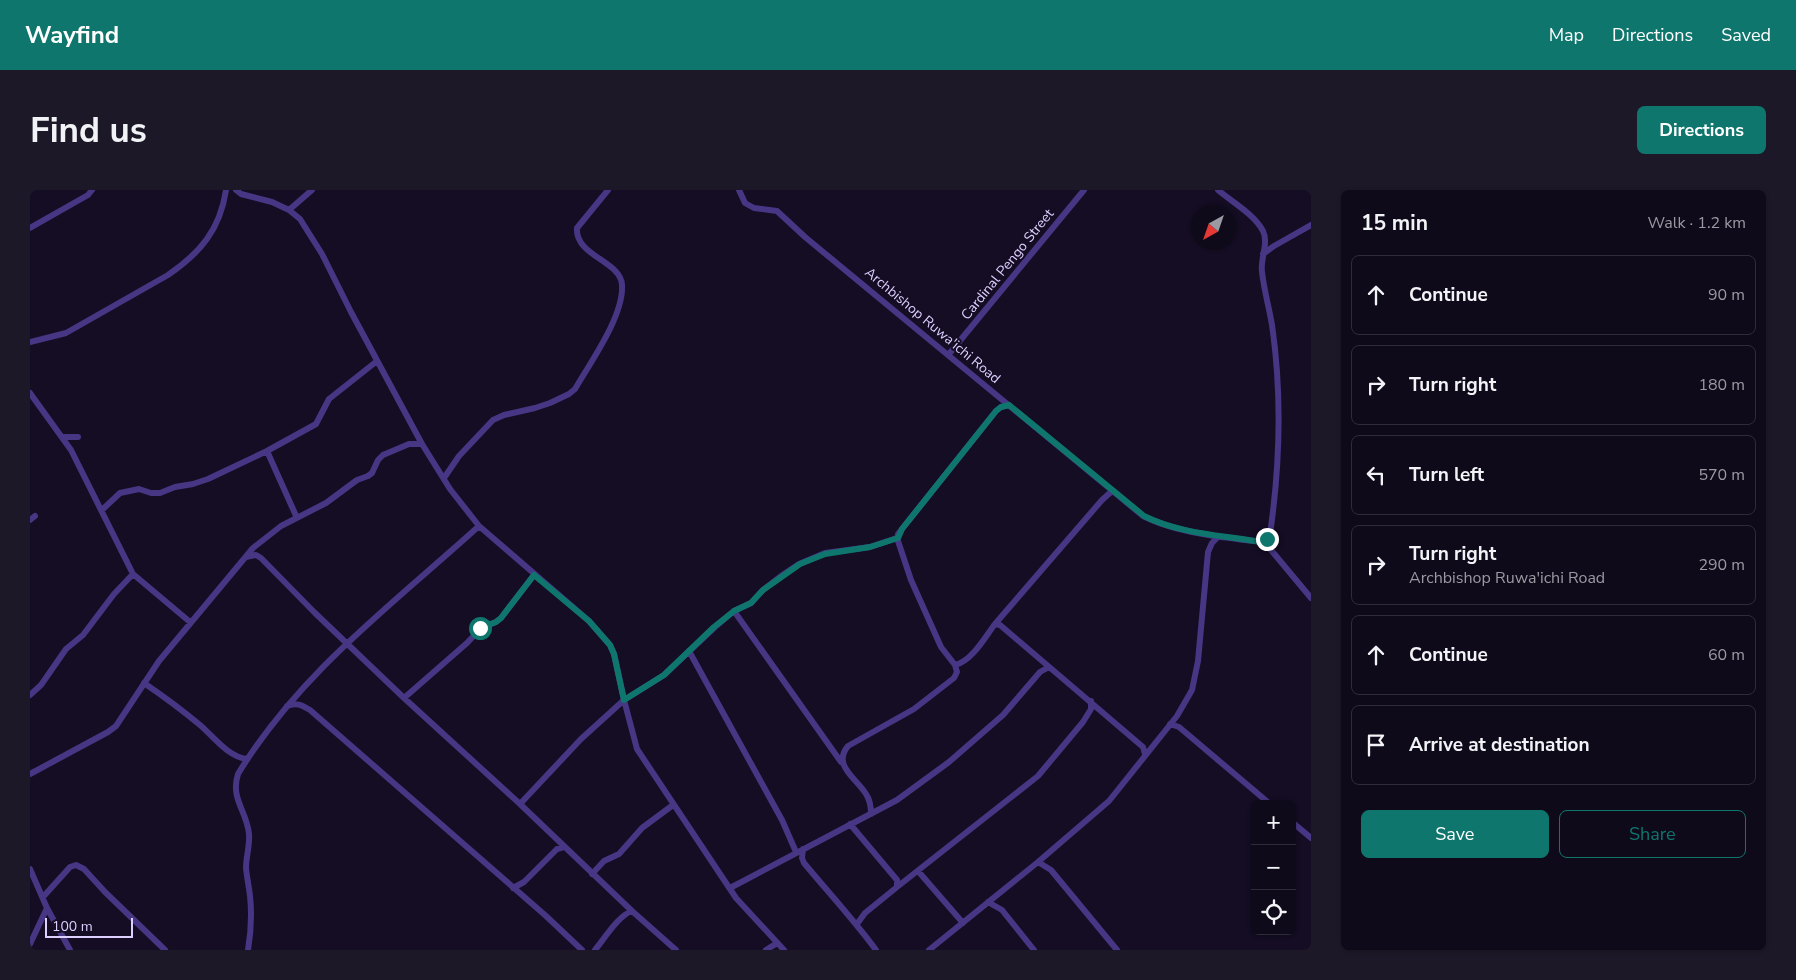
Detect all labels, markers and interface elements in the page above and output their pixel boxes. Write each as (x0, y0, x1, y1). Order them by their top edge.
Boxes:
text: Wayfind (25, 19, 119, 51)
text: Map (1549, 23, 1584, 47)
text: Directions (1612, 23, 1693, 47)
text: Saved (1721, 23, 1771, 47)
button: Directions (1637, 106, 1766, 154)
text: Find us (30, 107, 147, 154)
street label: Cardinal Pengo Street (957, 205, 1058, 324)
north arrow (1191, 205, 1236, 250)
text: 15 min (1361, 209, 1428, 237)
text: Walk · 1.2 km (1648, 212, 1746, 234)
street label: Archbishop Ruwa'ichi Road (861, 263, 1005, 388)
icon: ahead (1362, 281, 1390, 309)
text: Continue (1409, 282, 1488, 308)
text: 90 m (1708, 284, 1745, 306)
icon: right (1362, 371, 1390, 399)
text: Turn right (1409, 372, 1496, 398)
text: 180 m (1698, 374, 1745, 396)
icon: left (1362, 461, 1390, 489)
text: Turn left (1409, 462, 1484, 488)
text: 570 m (1698, 464, 1745, 486)
route end (1256, 528, 1279, 551)
text: Turn right (1409, 541, 1496, 567)
icon: right (1362, 551, 1390, 579)
text: 290 m (1698, 554, 1745, 576)
text: Archbishop Ruwa'ichi Road (1409, 567, 1605, 589)
route start (469, 617, 492, 640)
icon: ahead (1362, 641, 1390, 669)
text: Continue (1409, 642, 1488, 668)
text: 60 m (1708, 644, 1745, 666)
icon: arrive (1362, 731, 1390, 759)
text: Arrive at destination (1409, 732, 1590, 758)
map controls (1251, 800, 1296, 935)
button: + (1251, 800, 1296, 845)
button: Save (1361, 810, 1549, 858)
button: Share (1559, 810, 1746, 858)
button: − (1251, 845, 1296, 890)
button: locate (1251, 890, 1296, 935)
scale bar (45, 915, 132, 938)
text: 100 m (52, 917, 93, 936)

